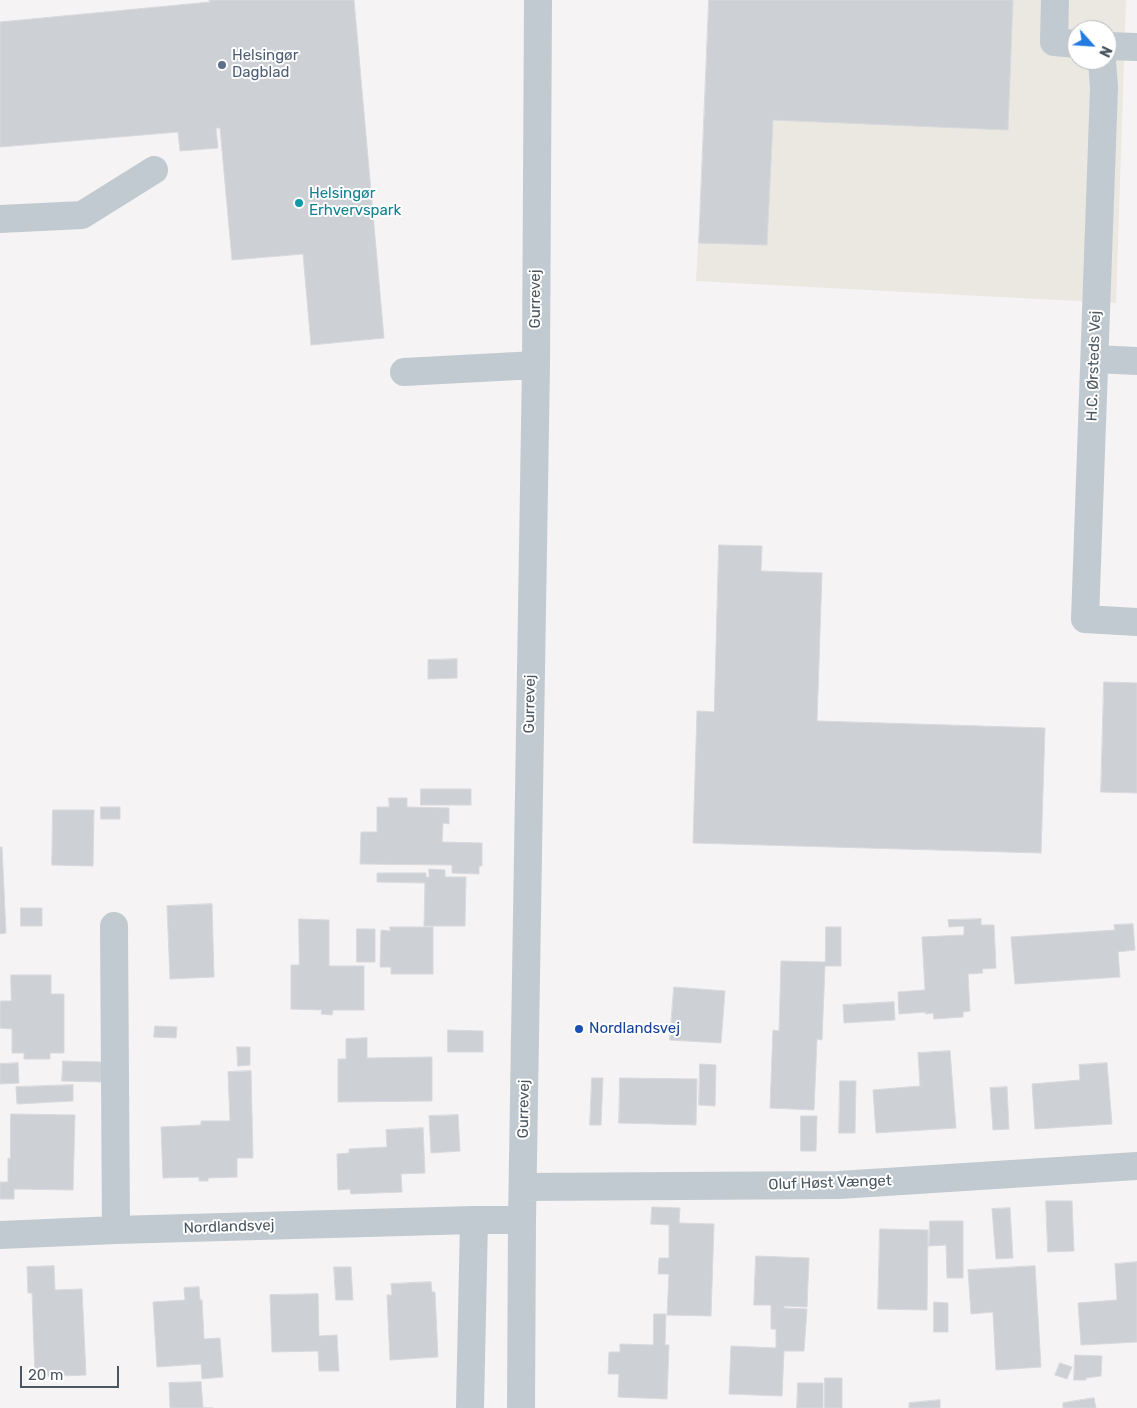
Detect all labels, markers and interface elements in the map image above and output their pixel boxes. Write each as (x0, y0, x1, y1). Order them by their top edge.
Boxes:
north arrow (1067, 20, 1117, 70)
text: N (1095, 43, 1115, 60)
place label: Helsingør Dagblad (232, 47, 298, 82)
marker: Helsingør Dagblad (216, 59, 228, 71)
place label: Helsingør Erhvervspark (309, 185, 401, 220)
marker: Helsingør Erhvervspark (293, 197, 305, 209)
street label: Gurrevej (527, 270, 545, 328)
street label: H.C. Ørsteds Vej (1083, 310, 1105, 422)
street label: Gurrevej (520, 674, 540, 734)
place label: Nordlandsvej (589, 1020, 680, 1038)
marker: Nordlandsvej (573, 1023, 585, 1035)
street label: Gurrevej (514, 1079, 534, 1139)
street label: Oluf Høst Vænget (768, 1172, 892, 1194)
street label: Nordlandsvej (183, 1216, 275, 1238)
scale bar (22, 1356, 121, 1388)
text: 20 m (28, 1366, 63, 1384)

